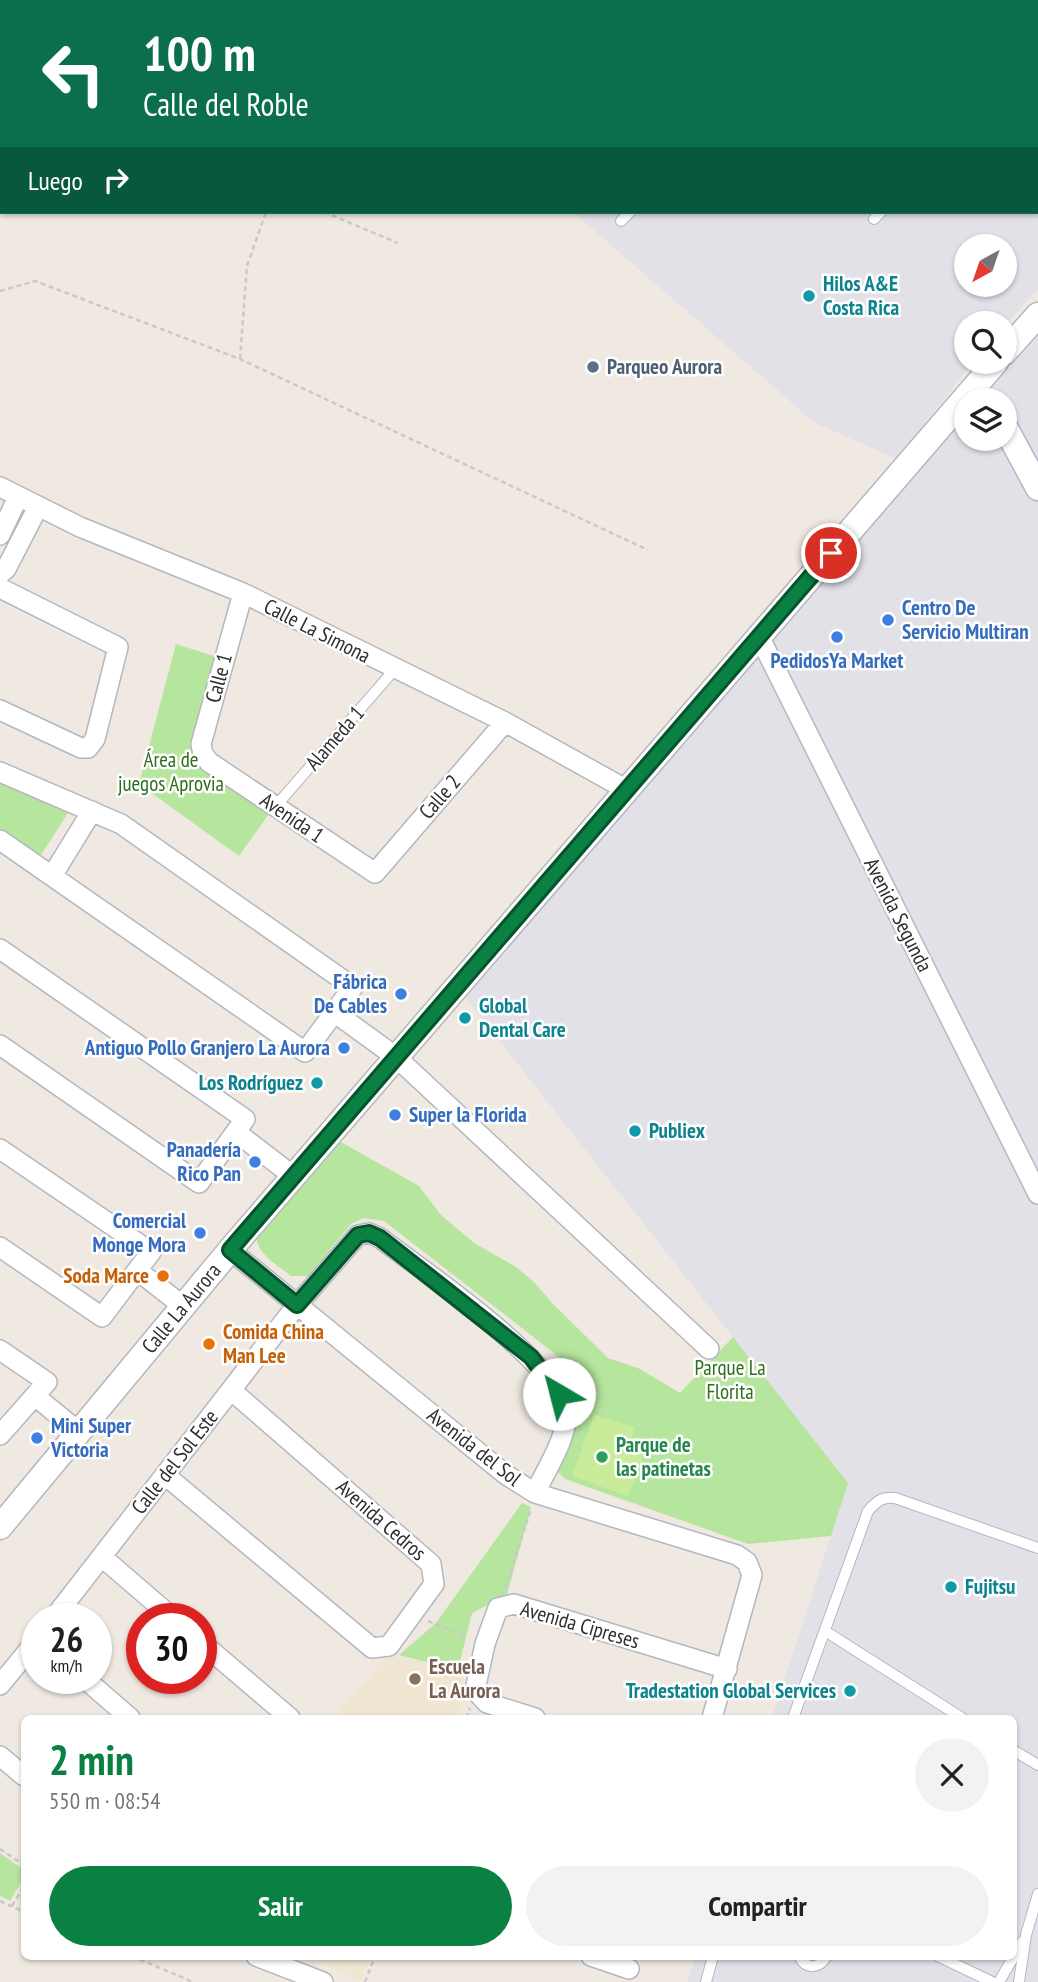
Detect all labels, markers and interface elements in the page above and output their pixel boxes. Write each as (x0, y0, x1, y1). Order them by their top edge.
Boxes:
text: 100 m (143, 21, 256, 85)
icon: left (28, 28, 119, 119)
text: Calle del Roble (143, 83, 309, 125)
icon: right (97, 161, 135, 199)
text: Luego (28, 164, 83, 197)
north arrow (954, 234, 1017, 298)
map controls (954, 234, 1017, 451)
place label: Hilos A&E Costa Rica (823, 270, 899, 321)
marker: Hilos A&E Costa Rica (801, 288, 817, 304)
button: search (954, 311, 1017, 374)
place label: Parqueo Aurora (607, 353, 722, 380)
marker: Parqueo Aurora (585, 359, 601, 375)
button: layers (954, 388, 1017, 451)
pin (801, 523, 861, 583)
icon: arrive (812, 534, 850, 572)
street label: Calle La Simona (259, 592, 375, 669)
place label: Centro De Servicio Multiran (902, 594, 1029, 645)
marker: Centro De Servicio Multiran (880, 612, 896, 628)
marker: PedidosYa Market (829, 629, 845, 645)
place label: PedidosYa Market (771, 647, 903, 674)
street label: Calle 1 (199, 650, 238, 706)
street label: Alameda 1 (299, 700, 370, 776)
park label: Área de juegos Aprovia (118, 746, 224, 797)
street label: Calle 2 (413, 769, 466, 824)
street label: Avenida 1 (255, 786, 329, 849)
street label: Avenida Segunda (858, 853, 939, 976)
place label: Fábrica De Cables (314, 968, 387, 1019)
marker: Fábrica De Cables (393, 986, 409, 1002)
place label: Global Dental Care (479, 992, 566, 1043)
marker: Global Dental Care (457, 1010, 473, 1026)
place label: Antiguo Pollo Granjero La Aurora (84, 1034, 330, 1061)
marker: Antiguo Pollo Granjero La Aurora (336, 1040, 352, 1056)
place label: Los Rodríguez (199, 1069, 303, 1096)
marker: Los Rodríguez (309, 1075, 325, 1091)
place label: Super la Florida (409, 1101, 527, 1128)
marker: Super la Florida (387, 1107, 403, 1123)
place label: Publiex (649, 1117, 706, 1144)
marker: Publiex (627, 1123, 643, 1139)
place label: Panadería Rico Pan (167, 1136, 241, 1187)
marker: Panadería Rico Pan (247, 1154, 263, 1170)
place label: Comercial Monge Mora (93, 1207, 187, 1258)
marker: Comercial Monge Mora (192, 1225, 208, 1241)
street label: Calle La Aurora (136, 1257, 226, 1359)
place label: Soda Marce (63, 1262, 149, 1289)
marker: Soda Marce (155, 1268, 171, 1284)
place label: Comida China Man Lee (223, 1318, 324, 1369)
marker: Comida China Man Lee (201, 1336, 217, 1352)
park label: Parque La Florita (694, 1354, 766, 1405)
position arrow (522, 1357, 596, 1431)
street label: Avenida del Sol (422, 1402, 527, 1492)
street label: Calle del Sol Este (125, 1404, 224, 1519)
place label: Mini Super Victoria (50, 1412, 132, 1463)
marker: Mini Super Victoria (29, 1430, 45, 1446)
place label: Parque de las patinetas (616, 1431, 711, 1482)
marker: Parque de las patinetas (594, 1449, 610, 1465)
street label: Avenida Cedros (331, 1473, 432, 1566)
place label: Fujitsu (965, 1573, 1015, 1600)
marker: Fujitsu (943, 1579, 959, 1595)
street label: Avenida Cipreses (518, 1595, 643, 1654)
speed limit sign: 30 (126, 1603, 217, 1694)
text: 26 (50, 1616, 83, 1662)
place label: Escuela La Aurora (429, 1653, 501, 1704)
text: km/h (51, 1654, 82, 1677)
marker: Escuela La Aurora (407, 1671, 423, 1687)
place label: Tradestation Global Services (626, 1677, 836, 1704)
marker: Tradestation Global Services (842, 1683, 858, 1699)
text: 2 min (49, 1732, 134, 1787)
button: close (915, 1738, 989, 1812)
text: 550 m · 08:54 (49, 1786, 161, 1815)
button: Salir (49, 1866, 512, 1946)
button: Compartir (526, 1866, 989, 1946)

